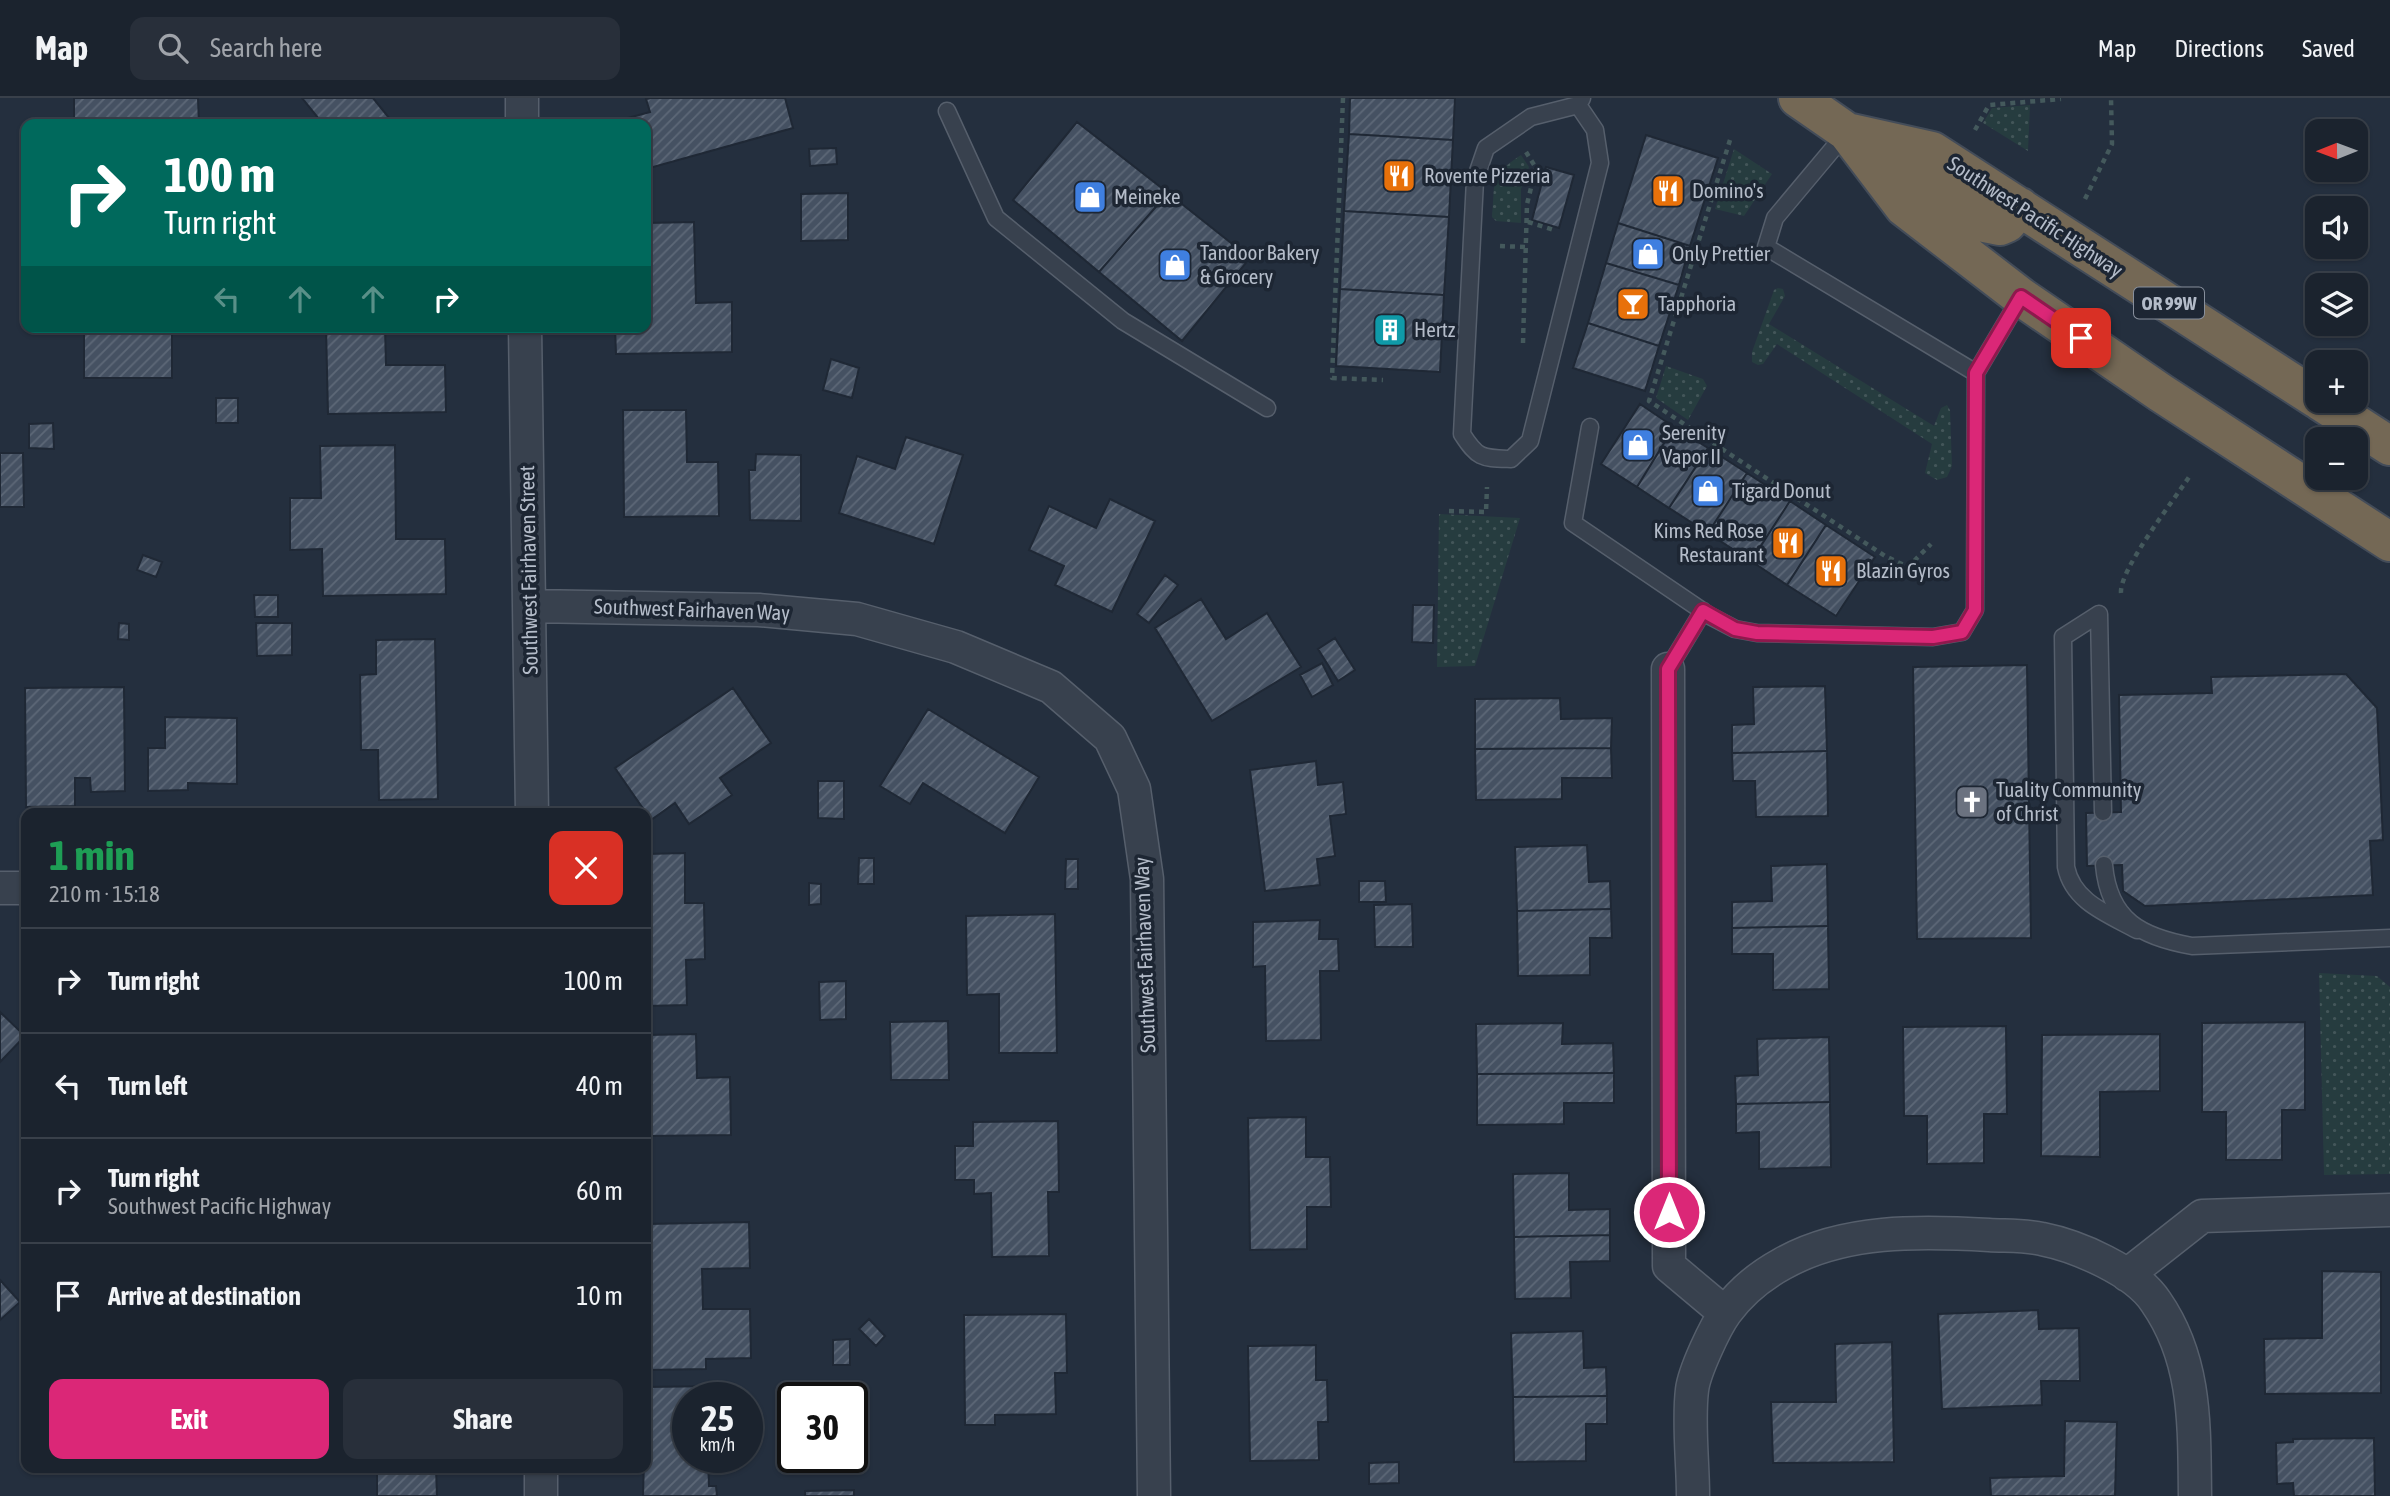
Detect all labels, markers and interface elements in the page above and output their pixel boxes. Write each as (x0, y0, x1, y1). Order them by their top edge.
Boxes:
search box (130, 17, 620, 80)
text: Map (35, 29, 88, 67)
icon: search (154, 29, 192, 67)
text: Search here (210, 33, 322, 63)
text: Map (2098, 35, 2136, 62)
text: Directions (2174, 35, 2264, 62)
text: Saved (2302, 35, 2355, 62)
north arrow (2305, 119, 2368, 182)
map controls (2305, 119, 2368, 490)
text: 100 m (164, 146, 275, 202)
icon: right (49, 147, 140, 238)
street label: Southwest Pacific Highway (1944, 151, 2128, 282)
restaurant icon: Rovente Pizzeria (1380, 157, 1418, 195)
place label: Rovente Pizzeria (1424, 163, 1551, 187)
restaurant icon: Domino's (1649, 172, 1687, 210)
shop icon: Meineke (1071, 178, 1109, 216)
place label: Domino's (1692, 178, 1764, 202)
place label: Meineke (1114, 184, 1181, 208)
button: sound (2305, 196, 2368, 259)
text: Turn right (164, 204, 277, 241)
shop icon: Only Prettier (1629, 235, 1667, 273)
place label: Tandoor Bakery & Grocery (1200, 240, 1320, 288)
place label: Only Prettier (1672, 241, 1771, 265)
shop icon: Tandoor Bakery & Grocery (1156, 246, 1194, 284)
button: layers (2305, 273, 2368, 336)
icon: left (208, 280, 246, 318)
icon: ahead (281, 280, 319, 318)
icon: ahead (354, 280, 392, 318)
icon: right (427, 280, 465, 318)
bar icon: Tapphoria (1614, 285, 1652, 323)
road number: OR 99W (2134, 288, 2204, 318)
place label: Tapphoria (1658, 291, 1736, 315)
pin (2051, 308, 2111, 368)
building icon: Hertz (1371, 311, 1409, 349)
place label: Hertz (1414, 317, 1456, 341)
icon: arrive (2062, 319, 2100, 357)
button: + (2305, 350, 2368, 413)
place label: Serenity Vapor II (1662, 420, 1726, 468)
shop icon: Serenity Vapor II (1619, 426, 1657, 464)
button: − (2305, 427, 2368, 490)
street label: Southwest Fairhaven Street (514, 465, 542, 675)
shop icon: Tigard Donut (1689, 472, 1727, 510)
place label: Tigard Donut (1732, 478, 1831, 502)
place label: Kims Red Rose Restaurant (1653, 518, 1764, 566)
restaurant icon: Kims Red Rose Restaurant (1769, 524, 1807, 562)
restaurant icon: Blazin Gyros (1812, 552, 1850, 590)
place label: Blazin Gyros (1856, 558, 1950, 582)
street label: Southwest Fairhaven Way (594, 594, 791, 624)
place label: Tuality Community of Christ (1996, 777, 2142, 825)
church icon: Tuality Community of Christ (1953, 783, 1991, 821)
text: 1 min (49, 831, 135, 879)
button: close (549, 831, 623, 905)
street label: Southwest Fairhaven Way (1129, 856, 1159, 1053)
text: 210 m · 15:18 (49, 881, 160, 907)
icon: right (49, 962, 87, 1000)
text: Turn right (108, 966, 199, 996)
text: 100 m (564, 966, 623, 996)
icon: left (49, 1067, 87, 1105)
text: Turn left (108, 1071, 188, 1101)
text: 40 m (576, 1071, 623, 1101)
text: Turn right (108, 1163, 199, 1193)
icon: right (49, 1172, 87, 1210)
position arrow (1632, 1175, 1706, 1249)
text: 60 m (576, 1176, 623, 1206)
text: Southwest Pacific Highway (108, 1193, 331, 1219)
icon: arrive (49, 1277, 87, 1315)
text: Arrive at destination (108, 1281, 301, 1311)
text: 10 m (576, 1281, 623, 1311)
button: Exit (49, 1379, 329, 1459)
button: Share (343, 1379, 623, 1459)
speed limit sign: 30 (777, 1382, 868, 1473)
text: 25 (701, 1398, 734, 1438)
text: km/h (700, 1434, 735, 1455)

